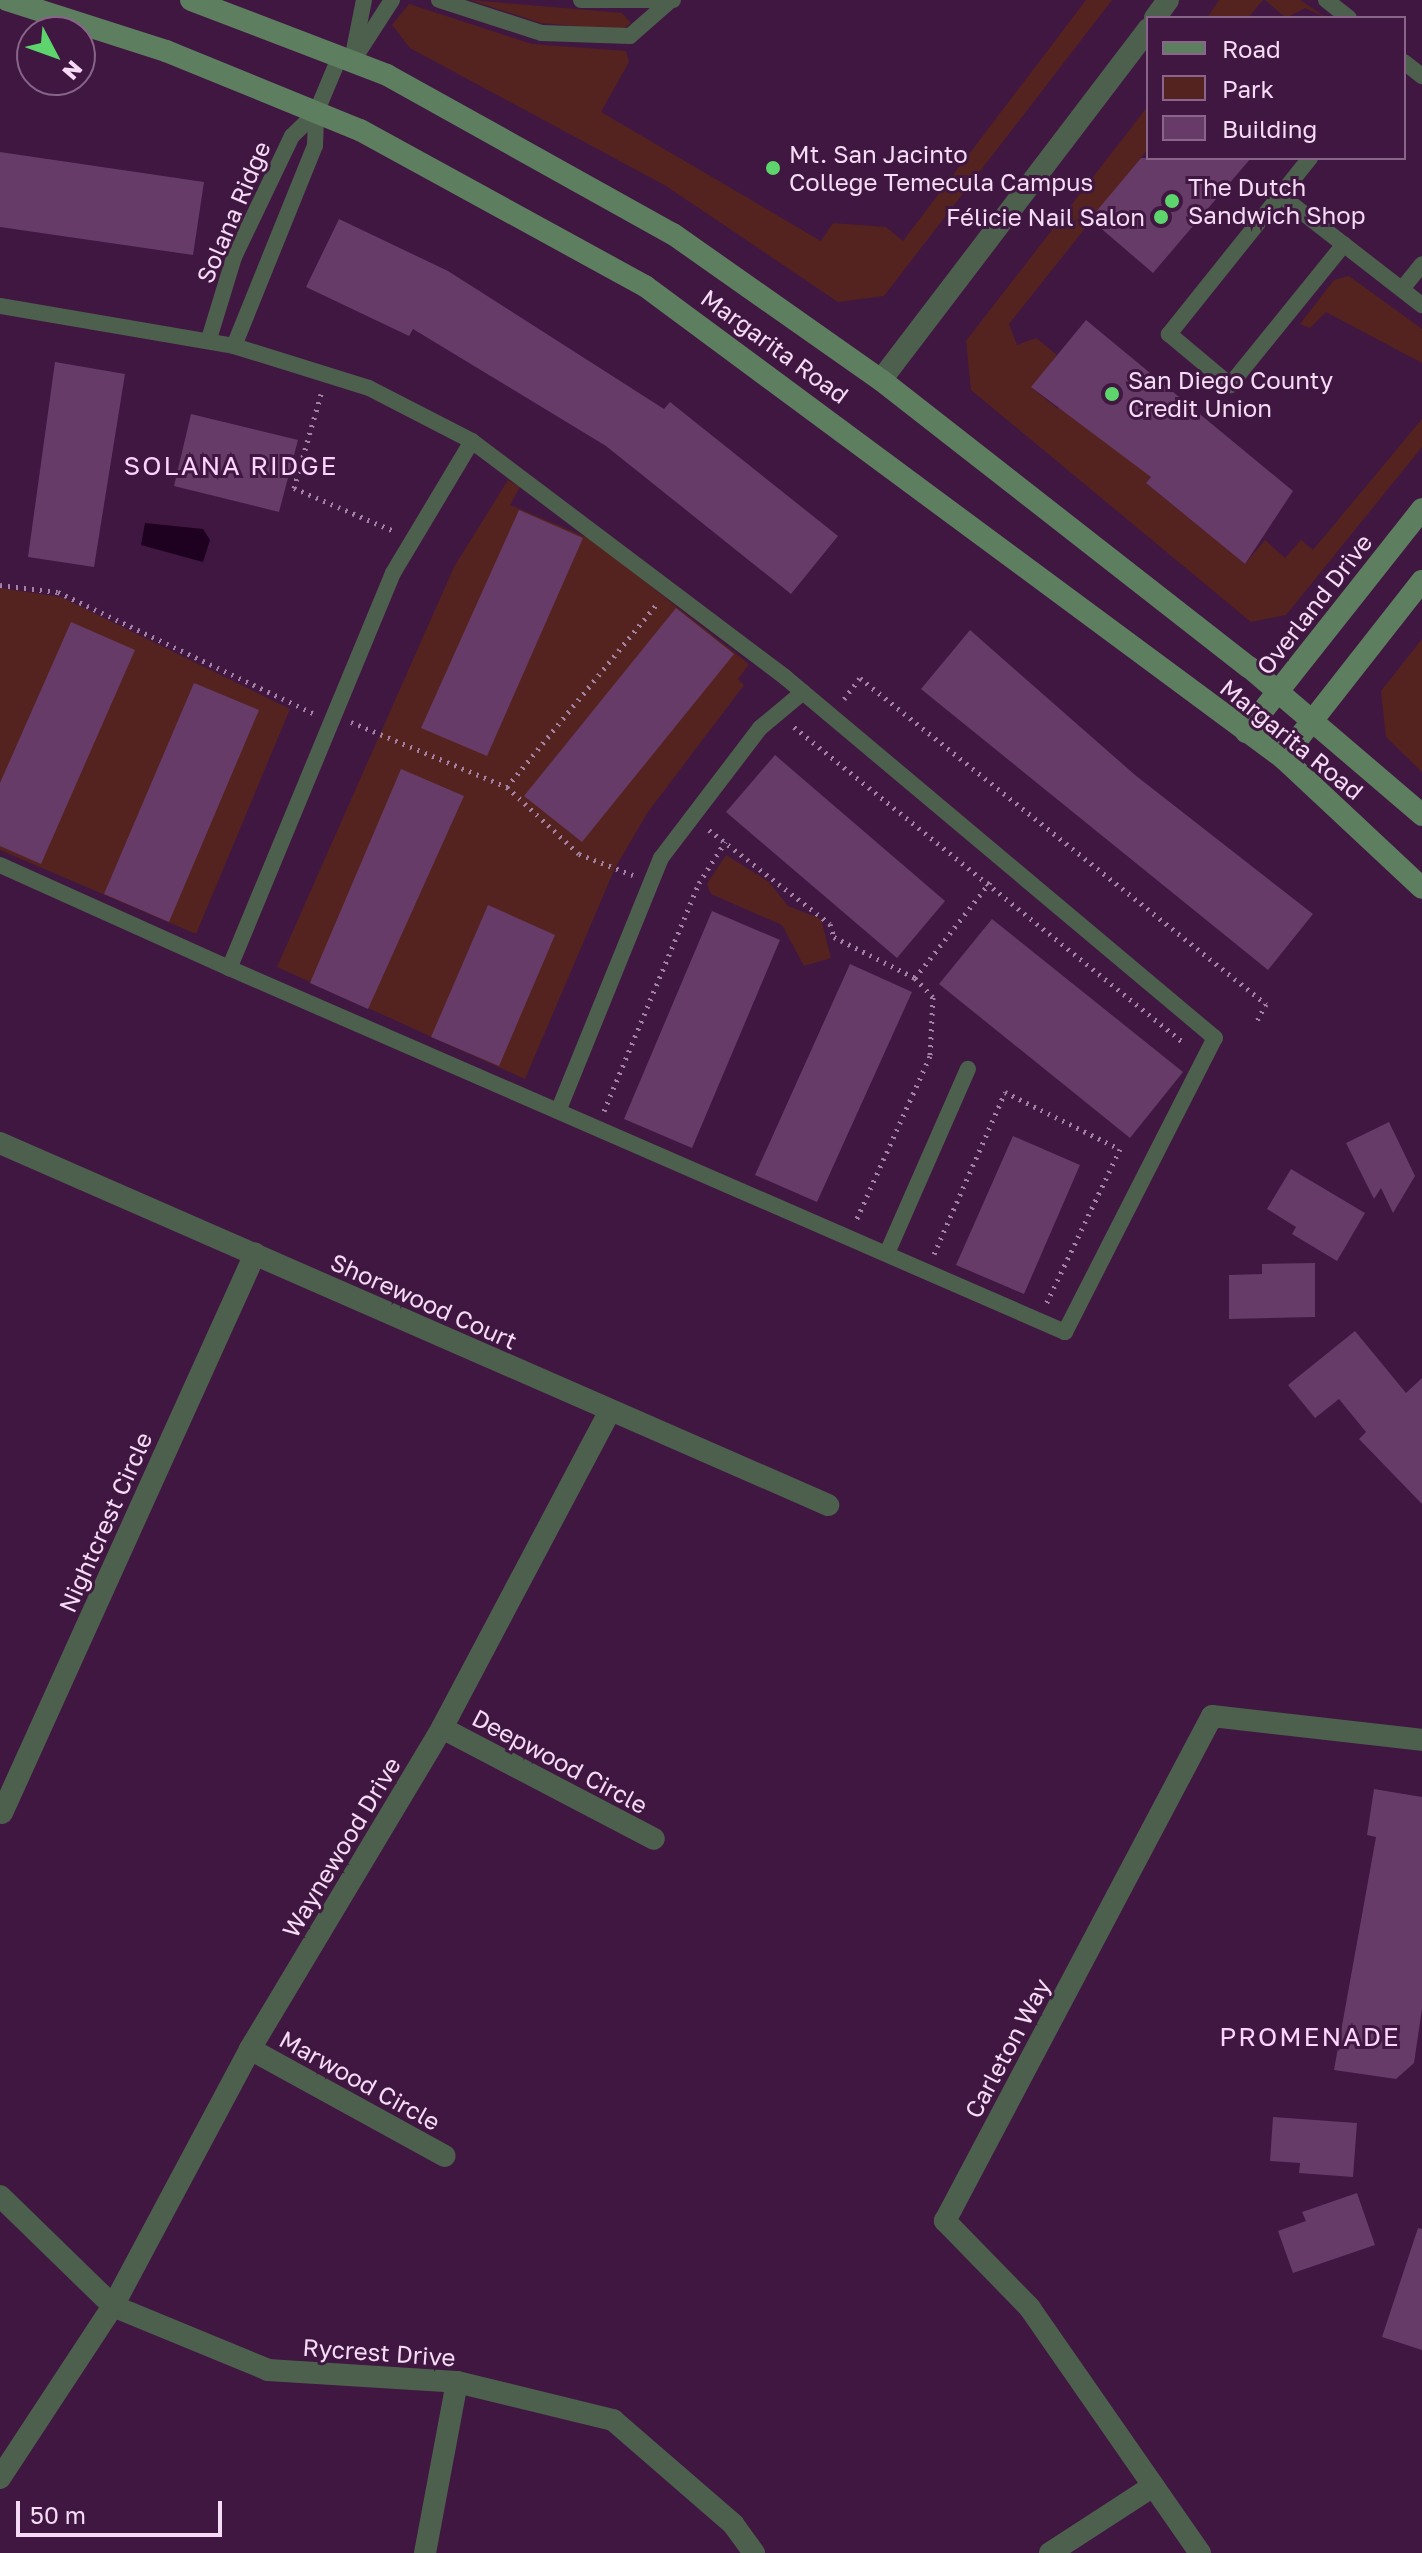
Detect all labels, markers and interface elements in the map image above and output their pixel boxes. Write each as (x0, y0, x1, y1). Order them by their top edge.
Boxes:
north arrow (16, 16, 96, 96)
legend (1146, 16, 1406, 160)
text: Road (1222, 34, 1281, 63)
text: N (57, 56, 89, 86)
text: Park (1222, 74, 1274, 103)
text: Building (1222, 114, 1317, 143)
street label: Solana Ridge (190, 137, 276, 287)
place label: Mt. San Jacinto College Temecula Campus (789, 140, 1093, 196)
marker: Mt. San Jacinto College Temecula Campus (764, 159, 782, 177)
place label: The Dutch Sandwich Shop (1188, 173, 1365, 229)
marker: The Dutch Sandwich Shop (1163, 192, 1181, 210)
place label: Félicie Nail Salon (946, 203, 1145, 231)
marker: Félicie Nail Salon (1152, 208, 1170, 226)
street label: Margarita Road (696, 283, 854, 409)
place label: San Diego County Credit Union (1128, 366, 1333, 422)
marker: San Diego County Credit Union (1103, 385, 1121, 403)
district label: SOLANA RIDGE (124, 450, 338, 482)
street label: Overland Drive (1250, 528, 1378, 680)
street label: Margarita Road (1215, 673, 1369, 805)
street label: Shorewood Court (326, 1247, 522, 1355)
street label: Nightcrest Circle (52, 1427, 158, 1617)
street label: Deepwood Circle (467, 1703, 653, 1819)
street label: Waynewood Drive (276, 1752, 406, 1942)
street label: Carleton Way (958, 1973, 1056, 2123)
district label: PROMENADE (1219, 2021, 1401, 2053)
street label: Marwood Circle (275, 2024, 445, 2136)
street label: Rycrest Drive (302, 2332, 456, 2372)
scale bar (20, 2485, 226, 2535)
text: 50 m (30, 2500, 86, 2529)

